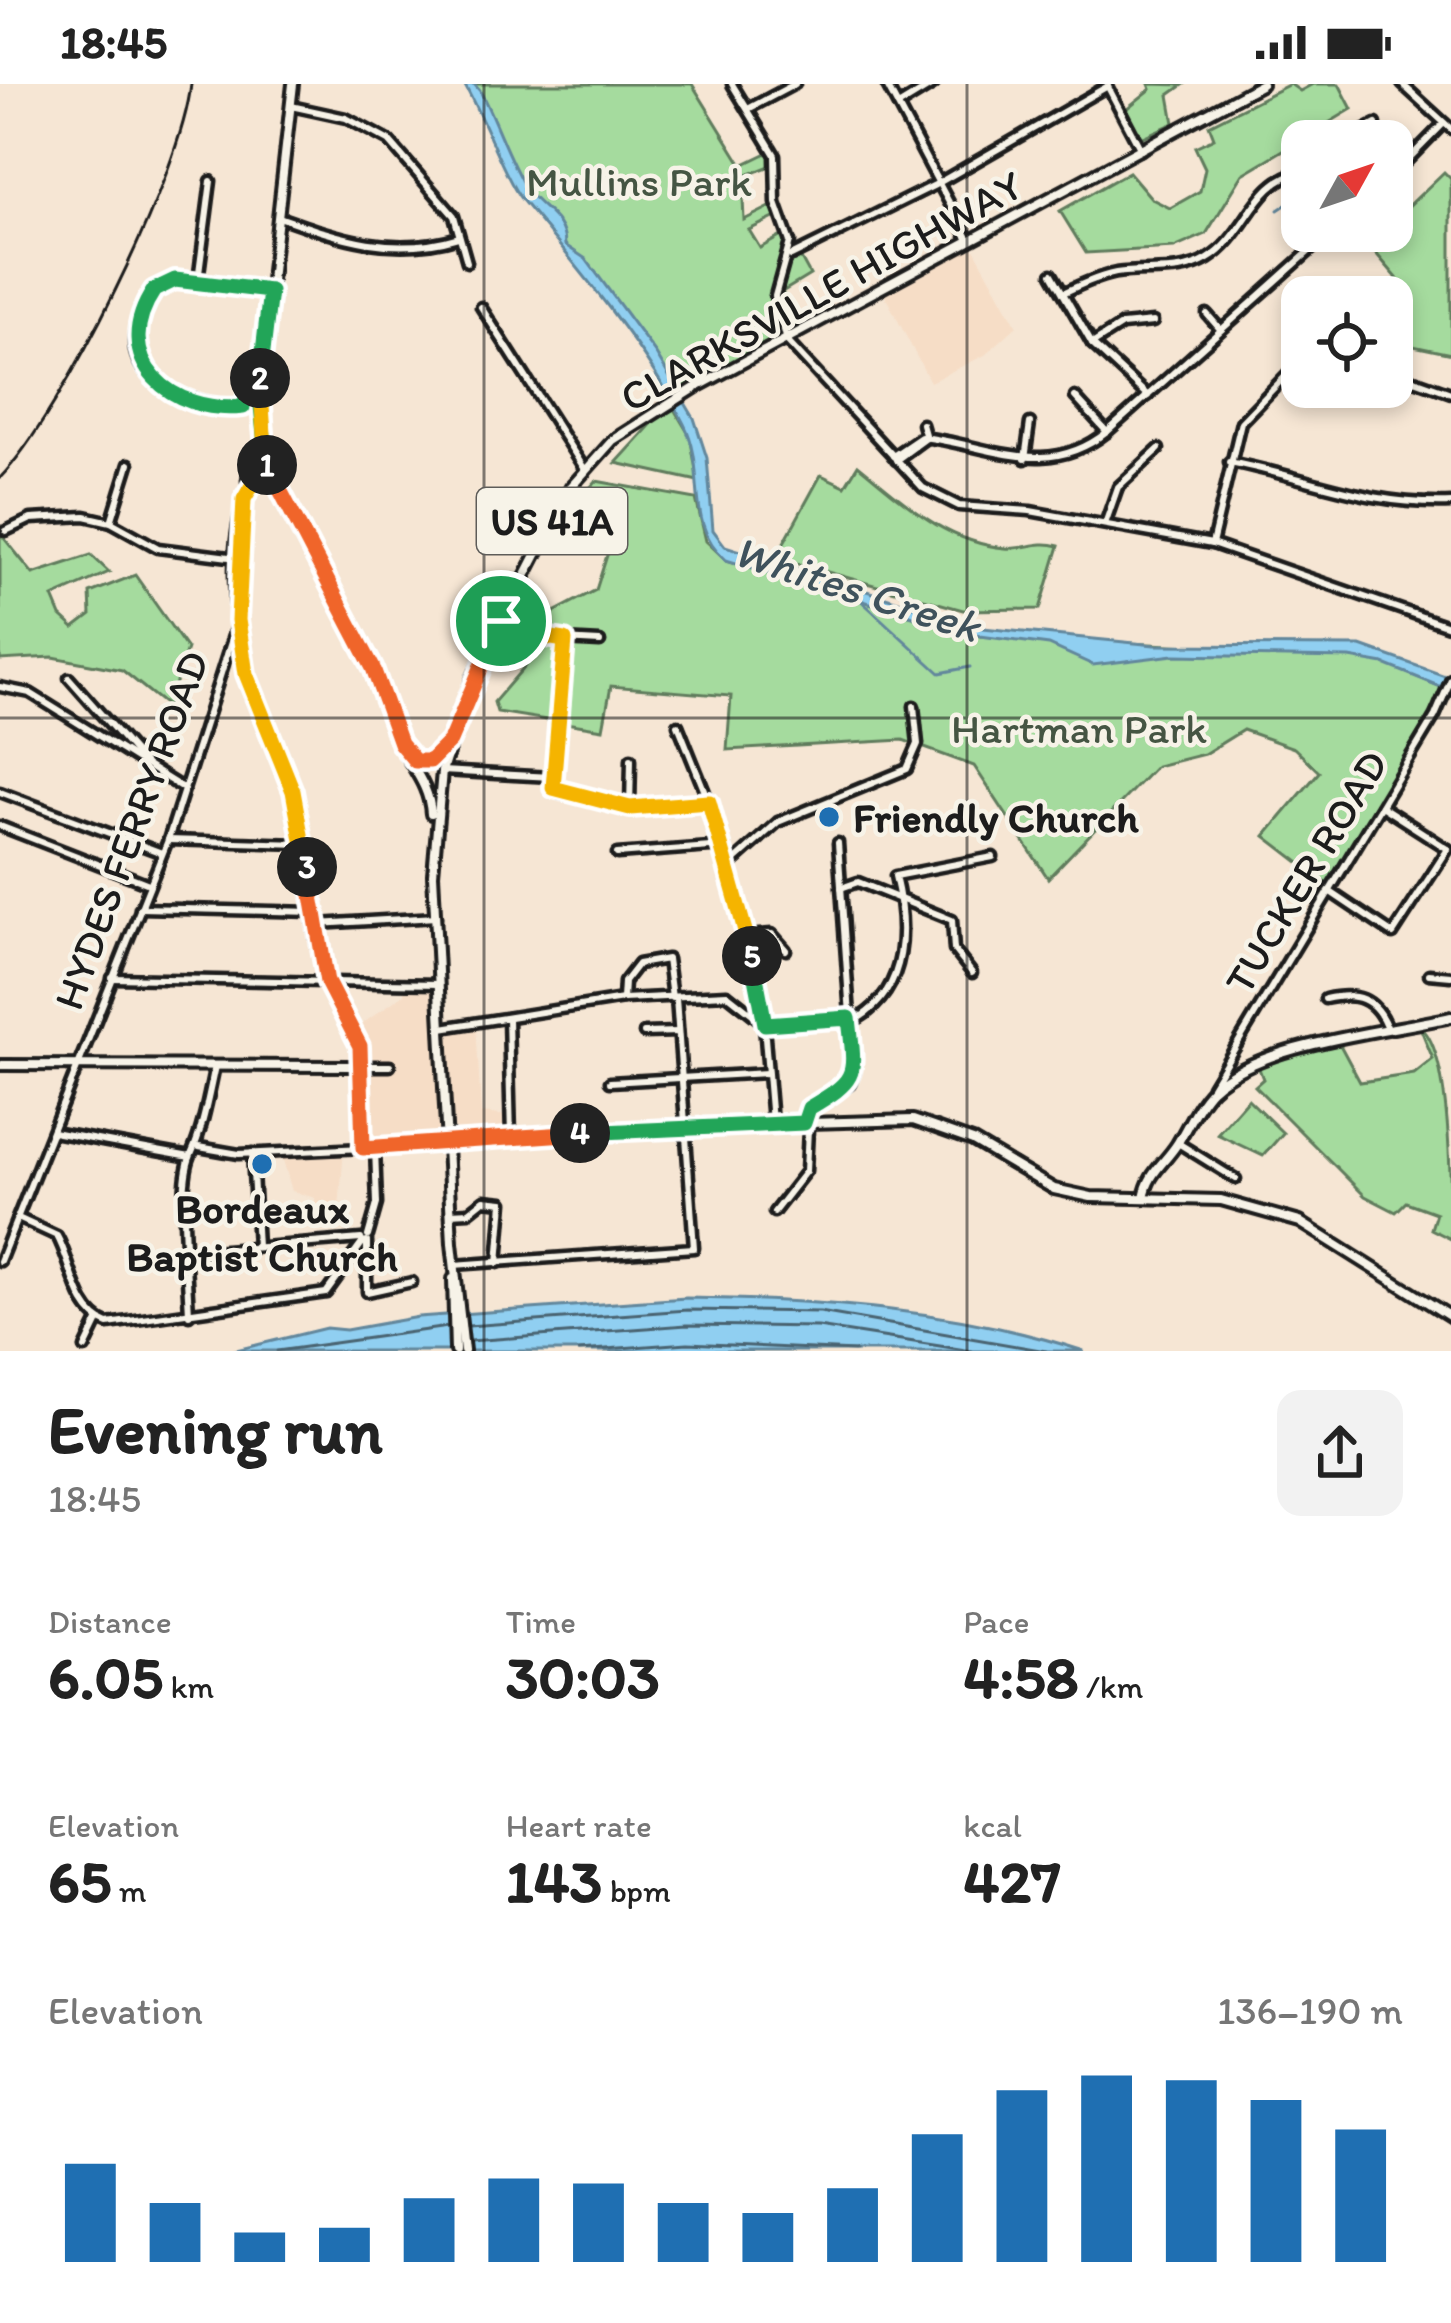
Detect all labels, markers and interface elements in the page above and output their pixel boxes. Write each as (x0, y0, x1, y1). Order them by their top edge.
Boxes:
text: 18:45 (60, 15, 167, 69)
north arrow (1281, 120, 1413, 252)
map controls (1281, 120, 1413, 408)
park label: Mullins Park (526, 156, 752, 207)
street label: CLARKSVILLE HIGHWAY (611, 159, 1031, 423)
button: locate (1281, 276, 1413, 408)
pin: 2 (230, 348, 290, 408)
text: 2 (251, 358, 269, 397)
pin: 1 (237, 435, 297, 495)
text: 1 (259, 445, 275, 484)
road number: US 41A (477, 488, 627, 554)
water label: Whites Creek (727, 523, 990, 654)
pin (450, 570, 552, 672)
icon: arrive (468, 588, 534, 654)
street label: HYDES FERRY ROAD (42, 644, 220, 1016)
park label: Hartman Park (951, 703, 1207, 754)
street label: TUCKER ROAD (1213, 741, 1399, 1003)
place label: Friendly Church (853, 792, 1139, 843)
marker: Friendly Church (816, 804, 842, 830)
pin: 3 (277, 837, 337, 897)
text: 3 (298, 847, 316, 886)
pin: 5 (722, 926, 782, 986)
text: 5 (743, 936, 761, 975)
pin: 4 (550, 1103, 610, 1163)
text: 4 (570, 1113, 590, 1152)
marker: Bordeaux Baptist Church (249, 1151, 275, 1177)
place label: Bordeaux Baptist Church (126, 1183, 398, 1282)
text: Evening run (48, 1390, 383, 1470)
button: share (1277, 1390, 1403, 1516)
text: 18:45 (48, 1475, 141, 1522)
text: Distance (48, 1602, 172, 1641)
text: Time (506, 1602, 576, 1641)
text: Pace (963, 1602, 1029, 1641)
text: 6.05 (48, 1641, 163, 1713)
text: 30:03 (506, 1641, 660, 1713)
text: 4:58 (963, 1641, 1078, 1713)
text: km (163, 1667, 214, 1706)
text: /km (1078, 1667, 1143, 1706)
text: Elevation (48, 1806, 179, 1845)
text: Heart rate (506, 1806, 652, 1845)
text: kcal (963, 1806, 1022, 1845)
text: 65 (48, 1845, 111, 1917)
text: 143 (506, 1845, 602, 1917)
text: 427 (963, 1845, 1061, 1917)
text: m (111, 1871, 146, 1910)
text: bpm (602, 1871, 671, 1910)
text: Elevation (48, 1987, 203, 2034)
text: 136–190 m (1217, 1987, 1403, 2034)

